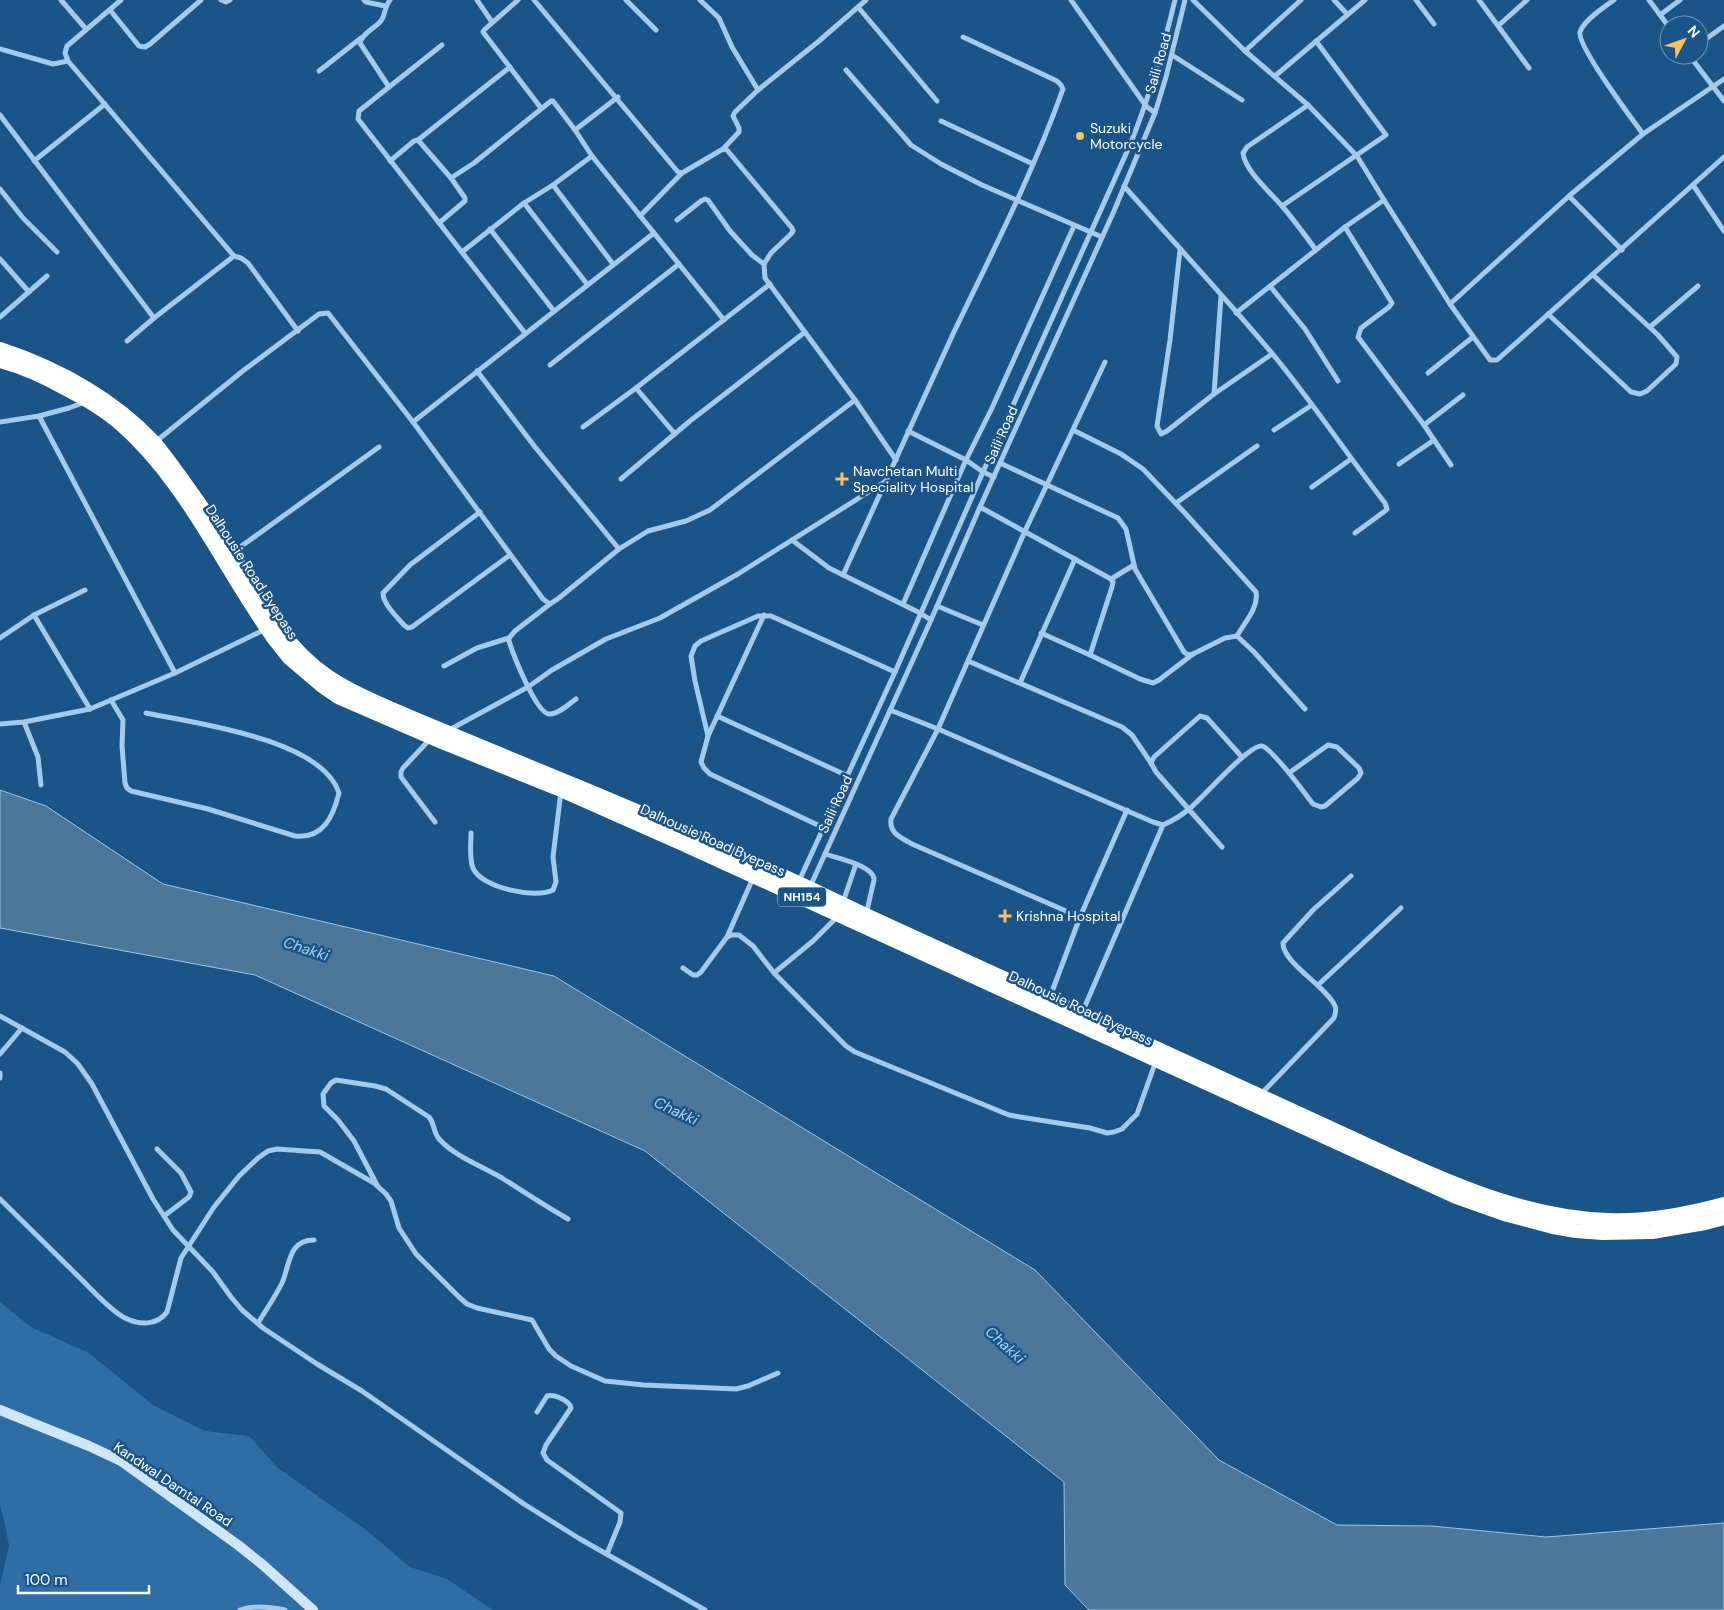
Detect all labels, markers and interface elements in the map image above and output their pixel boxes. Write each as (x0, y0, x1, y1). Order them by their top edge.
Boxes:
north arrow (1659, 15, 1709, 65)
text: N (1684, 22, 1704, 41)
street label: Saili Road (1141, 31, 1175, 95)
place label: Suzuki Motorcycle (1090, 119, 1163, 153)
marker: Suzuki Motorcycle (1074, 130, 1086, 142)
street label: Saili Road (980, 403, 1022, 467)
place label: Navchetan Multi Speciality Hospital (853, 462, 974, 496)
marker: Navchetan Multi Speciality Hospital (835, 472, 849, 486)
street label: Dalhousie Road Byepass (202, 501, 302, 643)
street label: Saili Road (814, 772, 856, 836)
street label: Dalhousie Road Byepass (638, 800, 788, 880)
road number: NH154 (778, 888, 826, 906)
place label: Krishna Hospital (1016, 907, 1120, 925)
marker: Krishna Hospital (998, 909, 1012, 923)
water label: Chakki (281, 932, 332, 966)
street label: Dalhousie Road Byepass (1006, 967, 1156, 1049)
water label: Chakki (651, 1092, 702, 1130)
water label: Chakki (981, 1322, 1029, 1368)
street label: Kandwal Damtal Road (110, 1438, 236, 1530)
scale bar (18, 1562, 149, 1594)
text: 100 m (25, 1570, 68, 1590)

